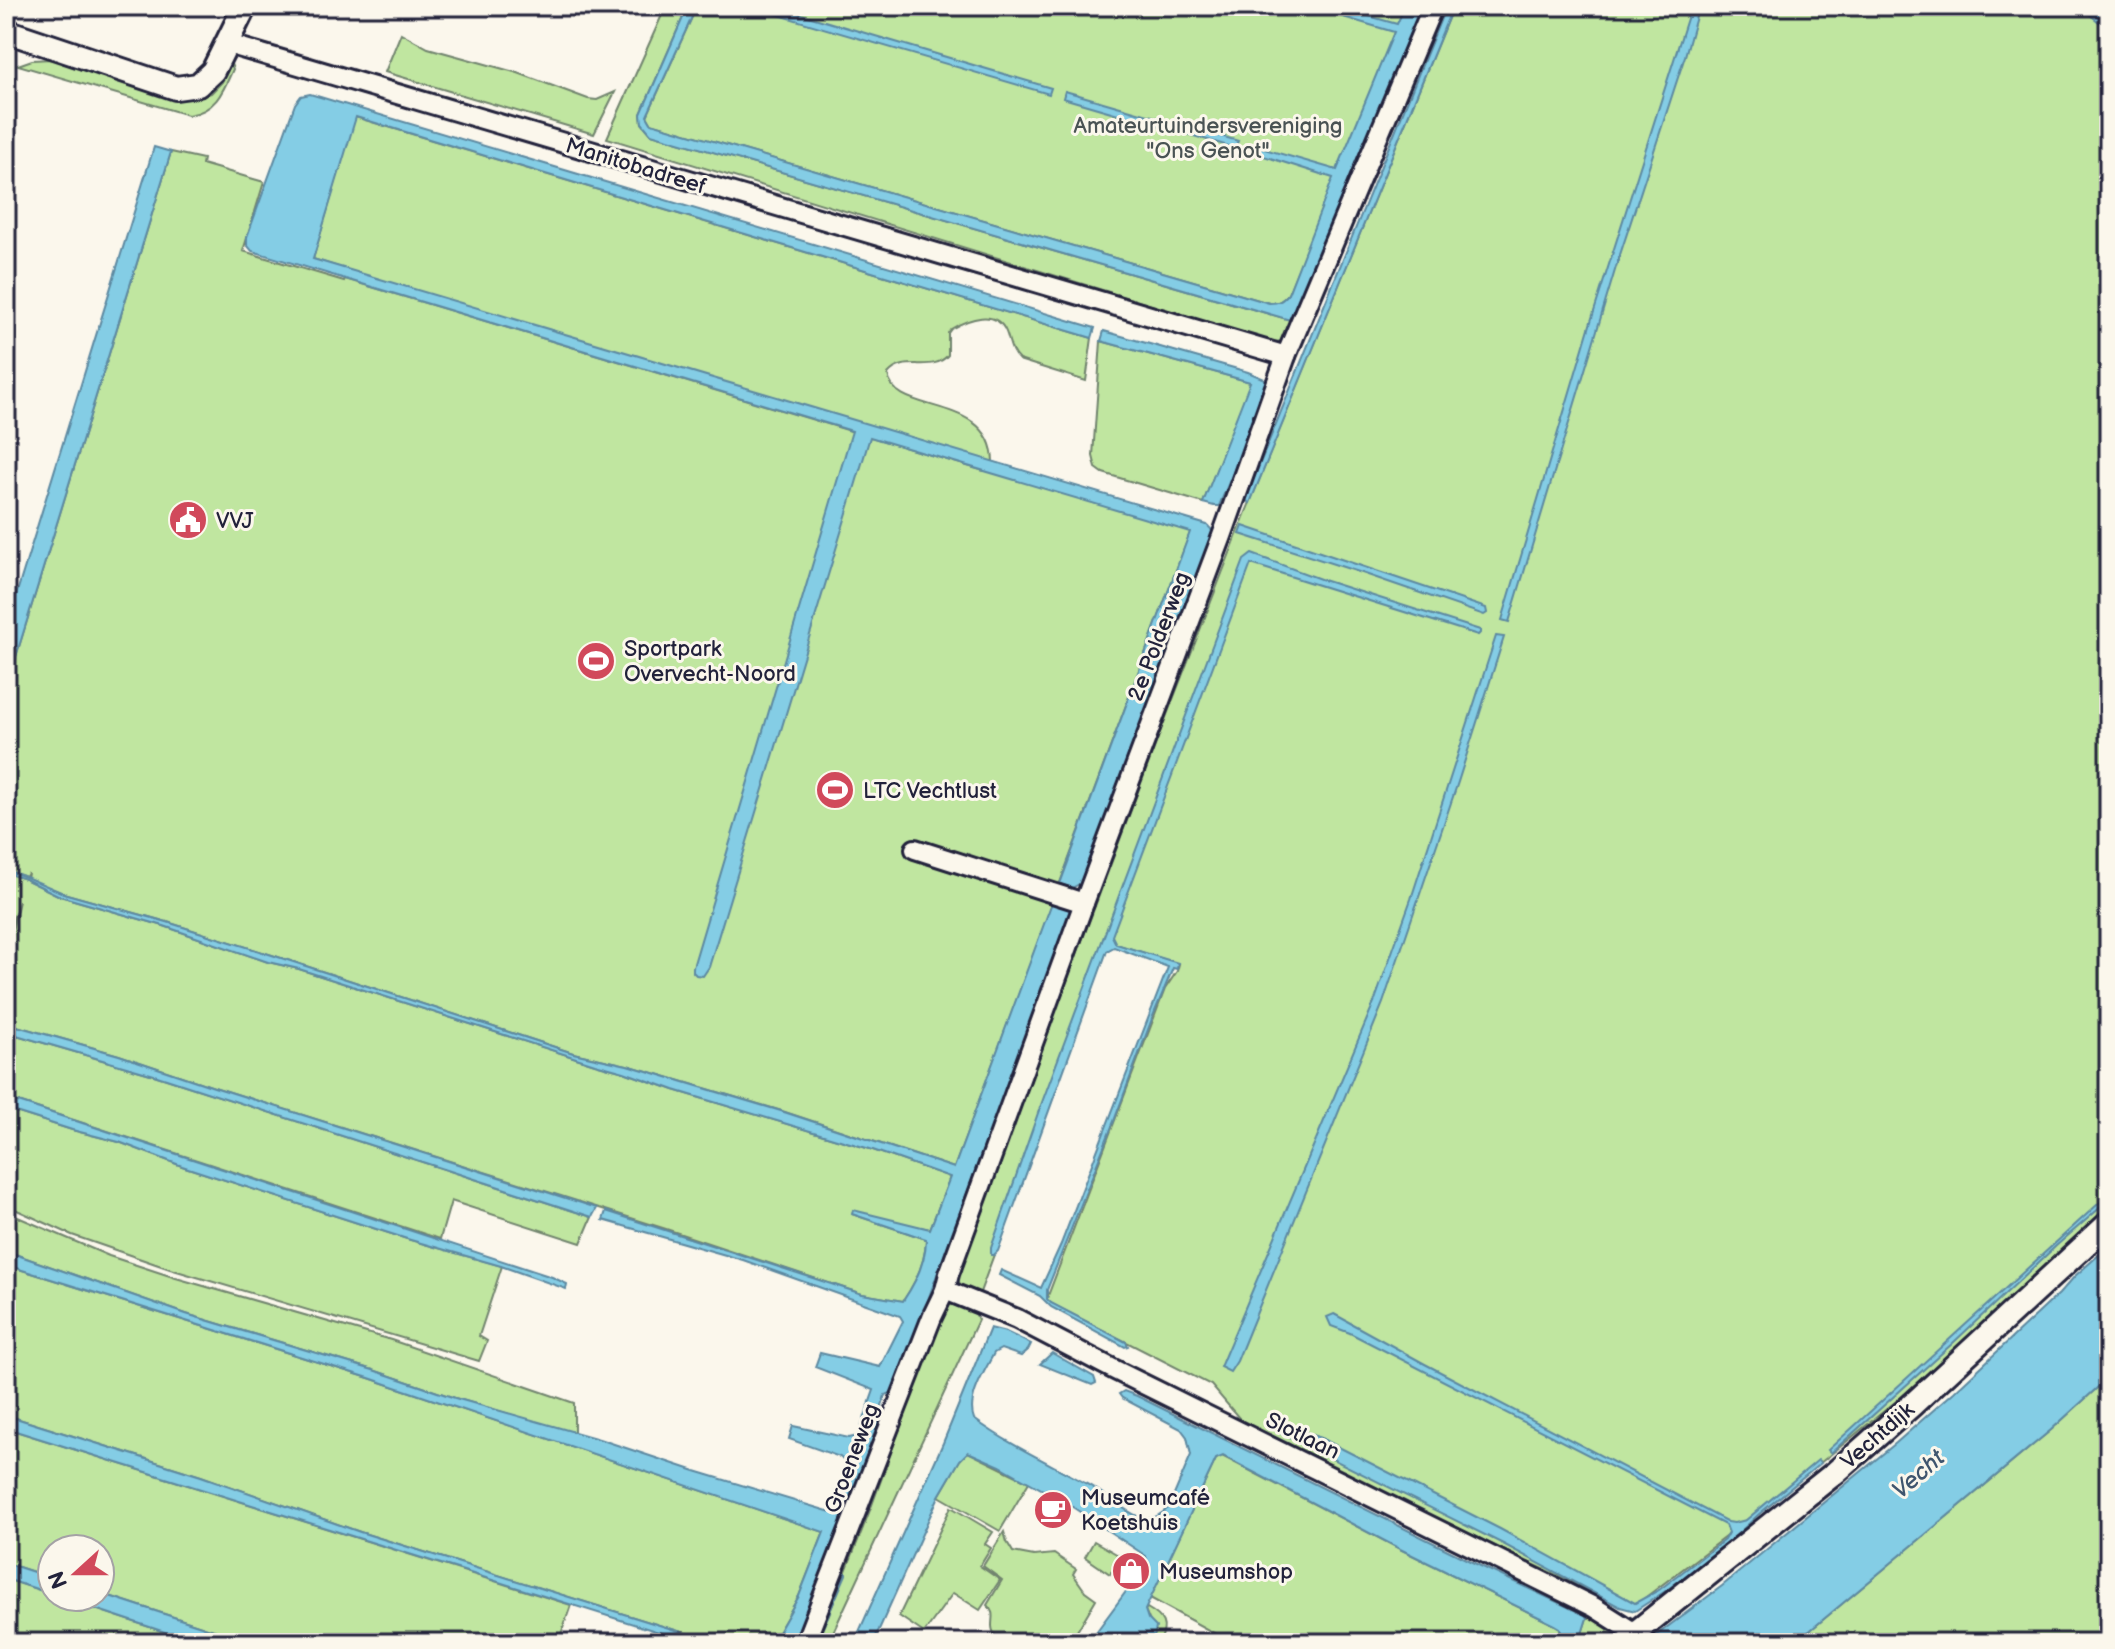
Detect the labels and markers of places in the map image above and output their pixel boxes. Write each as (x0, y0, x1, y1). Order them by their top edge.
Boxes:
public building icon: VVJ (167, 499, 209, 541)
place label: VVJ (216, 508, 254, 535)
place label: Sportpark Overvecht-Noord (624, 636, 796, 688)
sports icon: Sportpark Overvecht-Noord (575, 640, 617, 682)
sports icon: LTC Vechtlust (814, 769, 856, 811)
place label: LTC Vechtlust (863, 778, 997, 805)
place label: Museumcafé Koetshuis (1081, 1485, 1210, 1537)
cafe icon: Museumcafé Koetshuis (1032, 1489, 1074, 1531)
shop icon: Museumshop (1110, 1550, 1152, 1592)
place label: Museumshop (1159, 1559, 1293, 1586)

